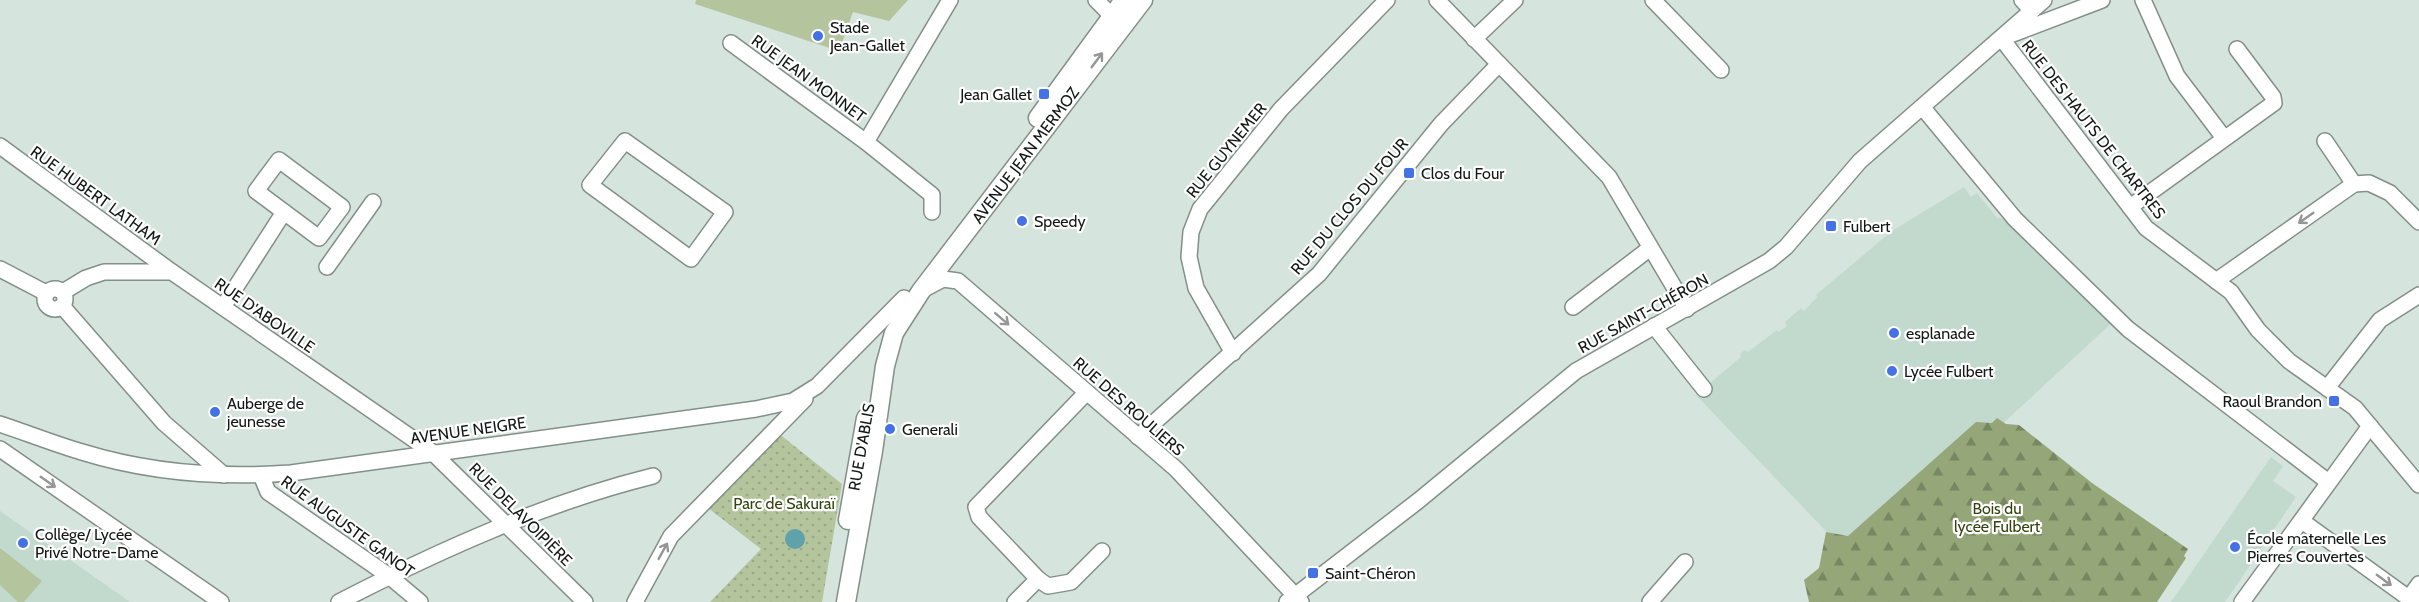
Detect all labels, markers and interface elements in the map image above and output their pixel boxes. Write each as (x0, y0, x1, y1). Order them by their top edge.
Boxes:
place label: Stade Jean-Gallet (829, 18, 906, 55)
marker: Stade Jean-Gallet (811, 29, 825, 43)
street label: RUE JEAN MONNET (748, 31, 870, 126)
street label: RUE DES HAUTS DE CHARTRES (2018, 36, 2169, 223)
one-way arrow (1090, 52, 1103, 68)
street label: AVENUE JEAN MERMOZ (968, 83, 1083, 227)
place label: Jean Gallet (959, 85, 1033, 104)
marker: Jean Gallet (1037, 87, 1051, 101)
street label: RUE GUYNEMER (1182, 99, 1271, 202)
street label: RUE DU CLOS DU FOUR (1287, 134, 1412, 278)
street label: RUE HUBERT LATHAM (27, 142, 164, 249)
place label: Clos du Four (1421, 164, 1505, 183)
marker: Clos du Four (1402, 166, 1416, 180)
place label: Speedy (1034, 212, 1086, 231)
one-way arrow (2299, 212, 2315, 224)
marker: Speedy (1015, 214, 1029, 228)
place label: Fulbert (1843, 217, 1891, 236)
marker: Fulbert (1824, 219, 1838, 233)
street label: RUE SAINT-CHÉRON (1575, 270, 1712, 357)
street label: RUE D'ABOVILLE (211, 274, 318, 357)
one-way arrow (994, 312, 1009, 326)
place label: esplanade (1906, 324, 1975, 343)
marker: esplanade (1887, 326, 1901, 340)
street label: RUE DES ROULIERS (1069, 353, 1188, 460)
place label: Lycée Fulbert (1904, 362, 1994, 381)
marker: Lycée Fulbert (1885, 364, 1899, 378)
place label: Raoul Brandon (2223, 392, 2322, 411)
place label: Auberge de jeunesse (226, 394, 304, 431)
marker: Raoul Brandon (2327, 394, 2341, 408)
street label: RUE D'ABLIS (844, 402, 879, 492)
marker: Auberge de jeunesse (208, 405, 222, 419)
street label: AVENUE NEIGRE (409, 413, 527, 448)
place label: Generali (902, 420, 958, 439)
marker: Generali (883, 422, 897, 436)
street label: RUE DELAVOIPIÈRE (465, 459, 576, 570)
street label: RUE AUGUSTE GANOT (277, 472, 418, 581)
one-way arrow (40, 476, 56, 488)
park label: Parc de Sakuraï (733, 494, 835, 513)
park label: Bois du lycée Fulbert (1954, 499, 2041, 536)
place label: Collège/ Lycée Privé Notre-Dame (35, 525, 158, 562)
place label: École maternelle Les Pierres Couvertes (2247, 529, 2387, 566)
marker: Collège/ Lycée Privé Notre-Dame (16, 536, 30, 550)
marker: École maternelle Les Pierres Couvertes (2228, 540, 2242, 554)
one-way arrow (658, 542, 669, 560)
place label: Saint-Chéron (1325, 564, 1416, 583)
marker: Saint-Chéron (1306, 566, 1320, 580)
one-way arrow (2375, 574, 2391, 586)

